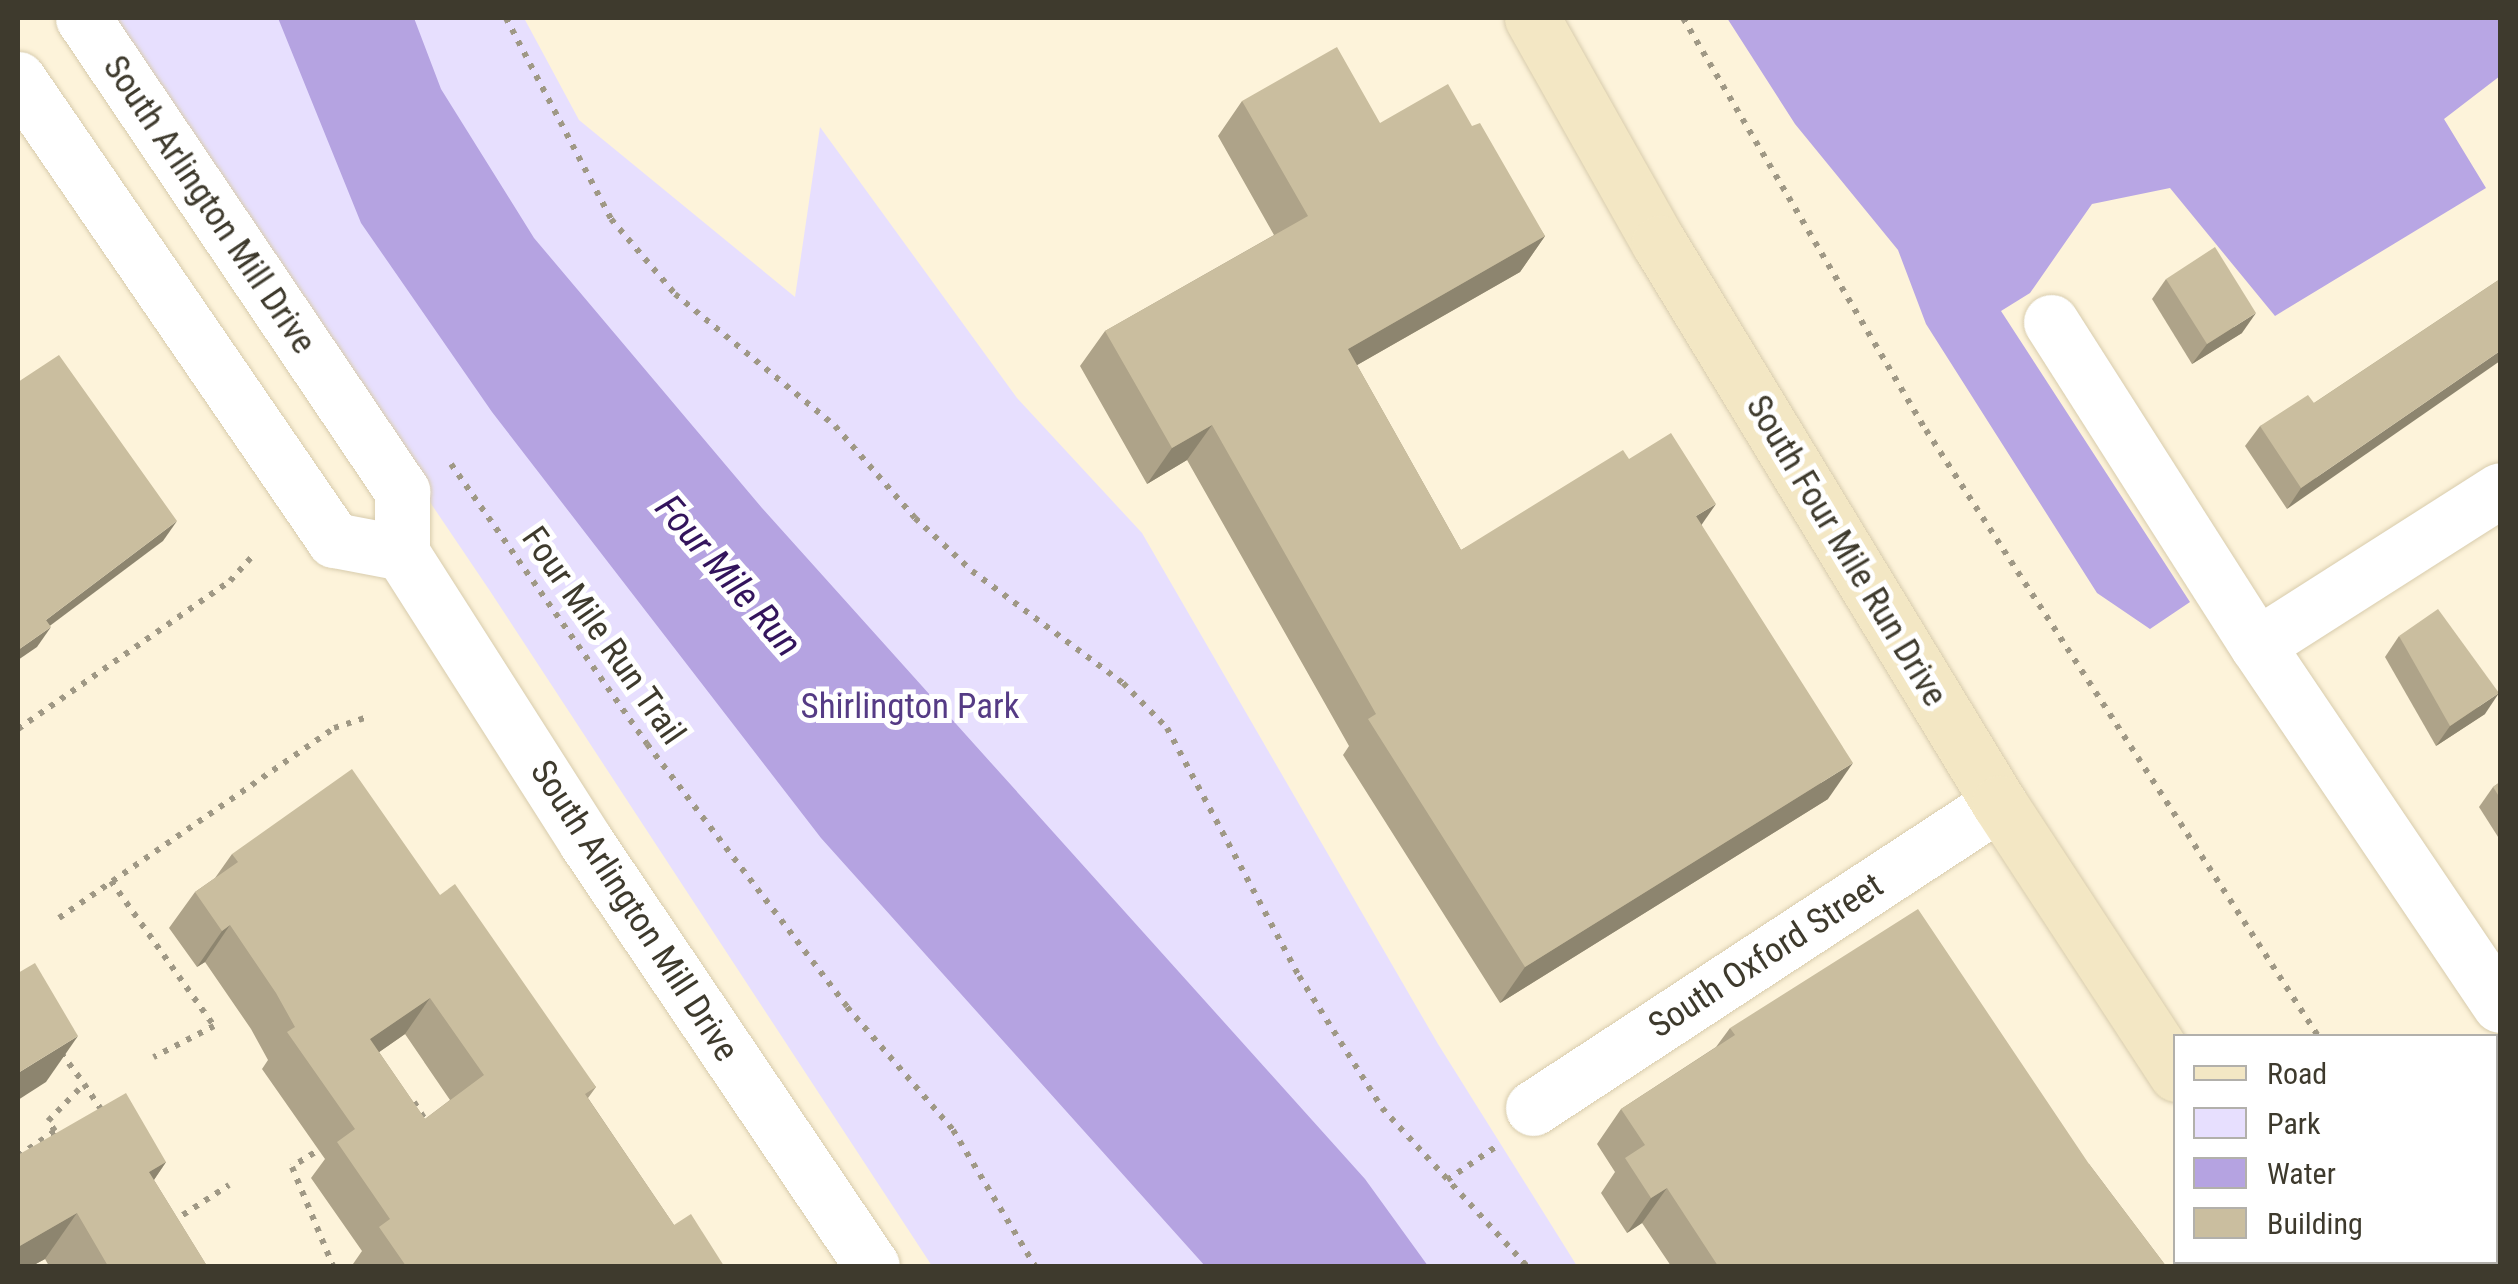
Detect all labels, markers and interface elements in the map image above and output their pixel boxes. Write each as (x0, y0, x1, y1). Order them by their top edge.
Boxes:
street label: South Arlington Mill Drive (94, 48, 324, 362)
street label: South Four Mile Run Drive (1737, 388, 1955, 714)
water label: Four Mile Run (645, 486, 811, 666)
street label: Four Mile Run Trail (512, 519, 694, 753)
park label: Shirlington Park (800, 686, 1020, 728)
street label: South Arlington Mill Drive (521, 753, 747, 1069)
street label: South Oxford Street (1641, 865, 1891, 1047)
legend (2173, 1034, 2498, 1264)
text: Road (2267, 1056, 2327, 1091)
text: Park (2267, 1106, 2321, 1141)
text: Water (2267, 1156, 2336, 1191)
text: Building (2267, 1206, 2363, 1241)

